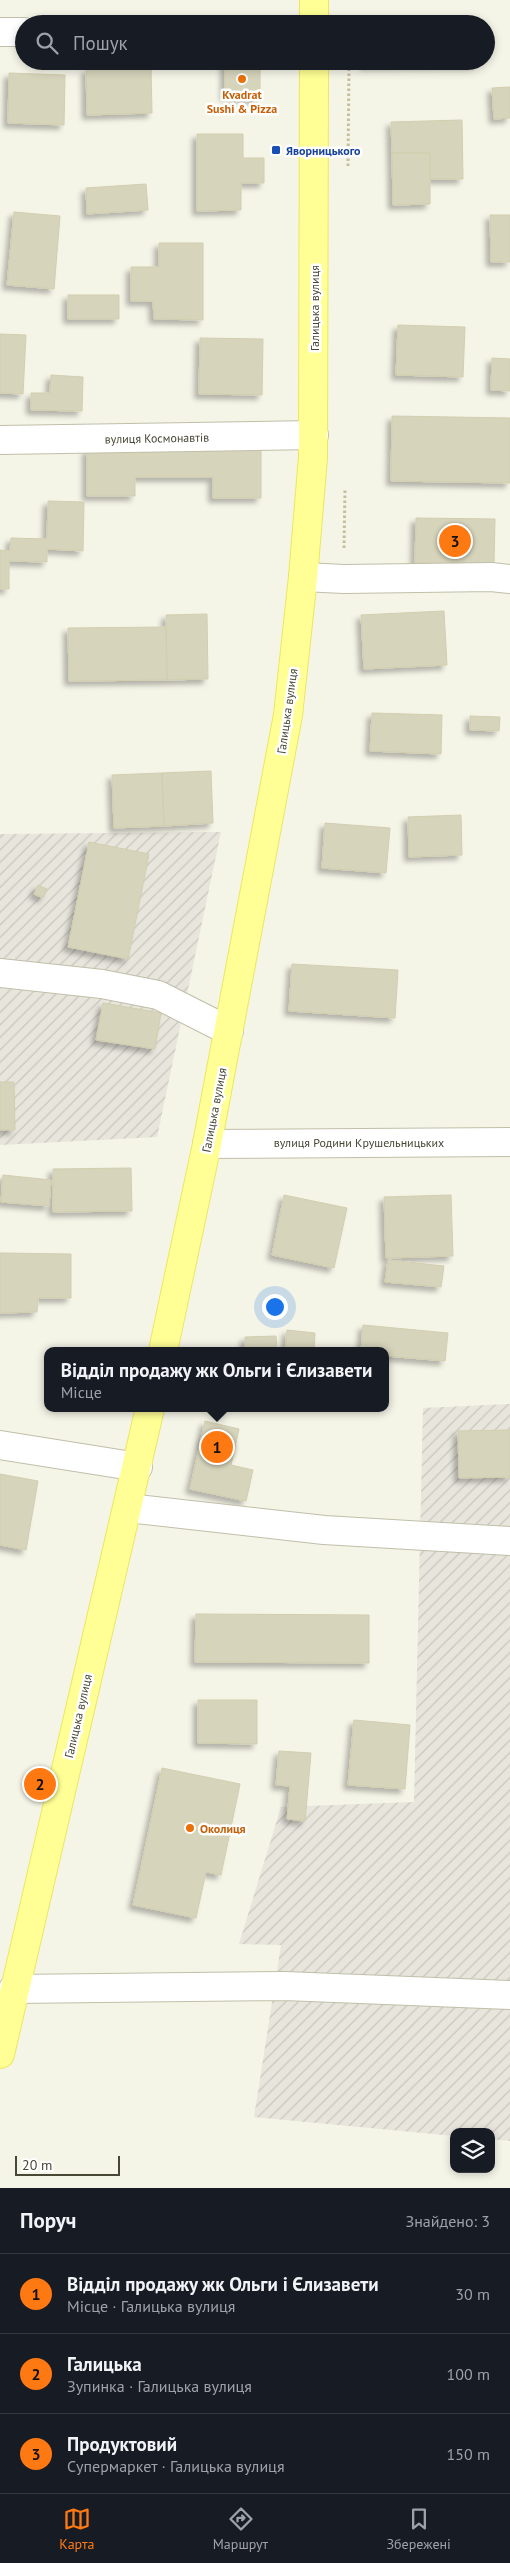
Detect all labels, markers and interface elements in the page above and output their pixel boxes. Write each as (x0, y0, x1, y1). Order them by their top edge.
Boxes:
search box (15, 15, 495, 70)
icon: search (33, 29, 61, 57)
text: Пошук (73, 31, 128, 55)
marker: Kvadrat Sushi & Pizza (236, 73, 248, 85)
place label: Kvadrat Sushi & Pizza (207, 87, 277, 116)
place label: Яворницького (286, 143, 361, 158)
marker: Яворницького (270, 144, 282, 156)
street label: Галицька вулиця (307, 265, 322, 351)
street label: вулиця Космонавтів (105, 430, 209, 446)
pin: 3 (439, 522, 471, 560)
street label: Галицька вулиця (274, 667, 300, 755)
street label: Галицька вулиця (198, 1066, 230, 1154)
street label: вулиця Родини Крушельницьких (274, 1135, 444, 1150)
your location (262, 1294, 288, 1320)
popup (44, 1347, 389, 1412)
text: Відділ продажу жк Ольги і Єлизавети (61, 1358, 372, 1382)
text: Місце (61, 1382, 102, 1402)
pin: 1 (201, 1428, 233, 1466)
street label: Галицька вулиця (61, 1672, 95, 1760)
pin: 2 (24, 1765, 56, 1803)
place label: Околиця (200, 1821, 246, 1836)
marker: Околиця (184, 1822, 196, 1834)
map controls (450, 2128, 495, 2173)
button: layers (450, 2128, 495, 2173)
scale bar (15, 2153, 120, 2176)
text: 20 m (22, 2156, 52, 2174)
text: Поруч (20, 2207, 76, 2234)
text: Знайдено: 3 (406, 2211, 490, 2231)
text: Відділ продажу жк Ольги і Єлизавети (67, 2272, 379, 2296)
text: 1 (31, 2284, 41, 2304)
text: 30 m (455, 2284, 490, 2304)
text: Місце · Галицька вулиця (67, 2296, 235, 2316)
text: Галицька (67, 2352, 142, 2376)
text: 2 (31, 2364, 41, 2384)
text: 100 m (447, 2364, 490, 2384)
text: Зупинка · Галицька вулиця (67, 2376, 252, 2396)
text: Продуктовий (67, 2432, 177, 2456)
text: 3 (31, 2444, 41, 2464)
text: 150 m (447, 2444, 490, 2464)
text: Супермаркет · Галицька вулиця (67, 2456, 285, 2476)
tab: Карта (59, 2505, 95, 2553)
tab: Маршрут (213, 2505, 268, 2553)
tab: Збережені (387, 2505, 451, 2553)

